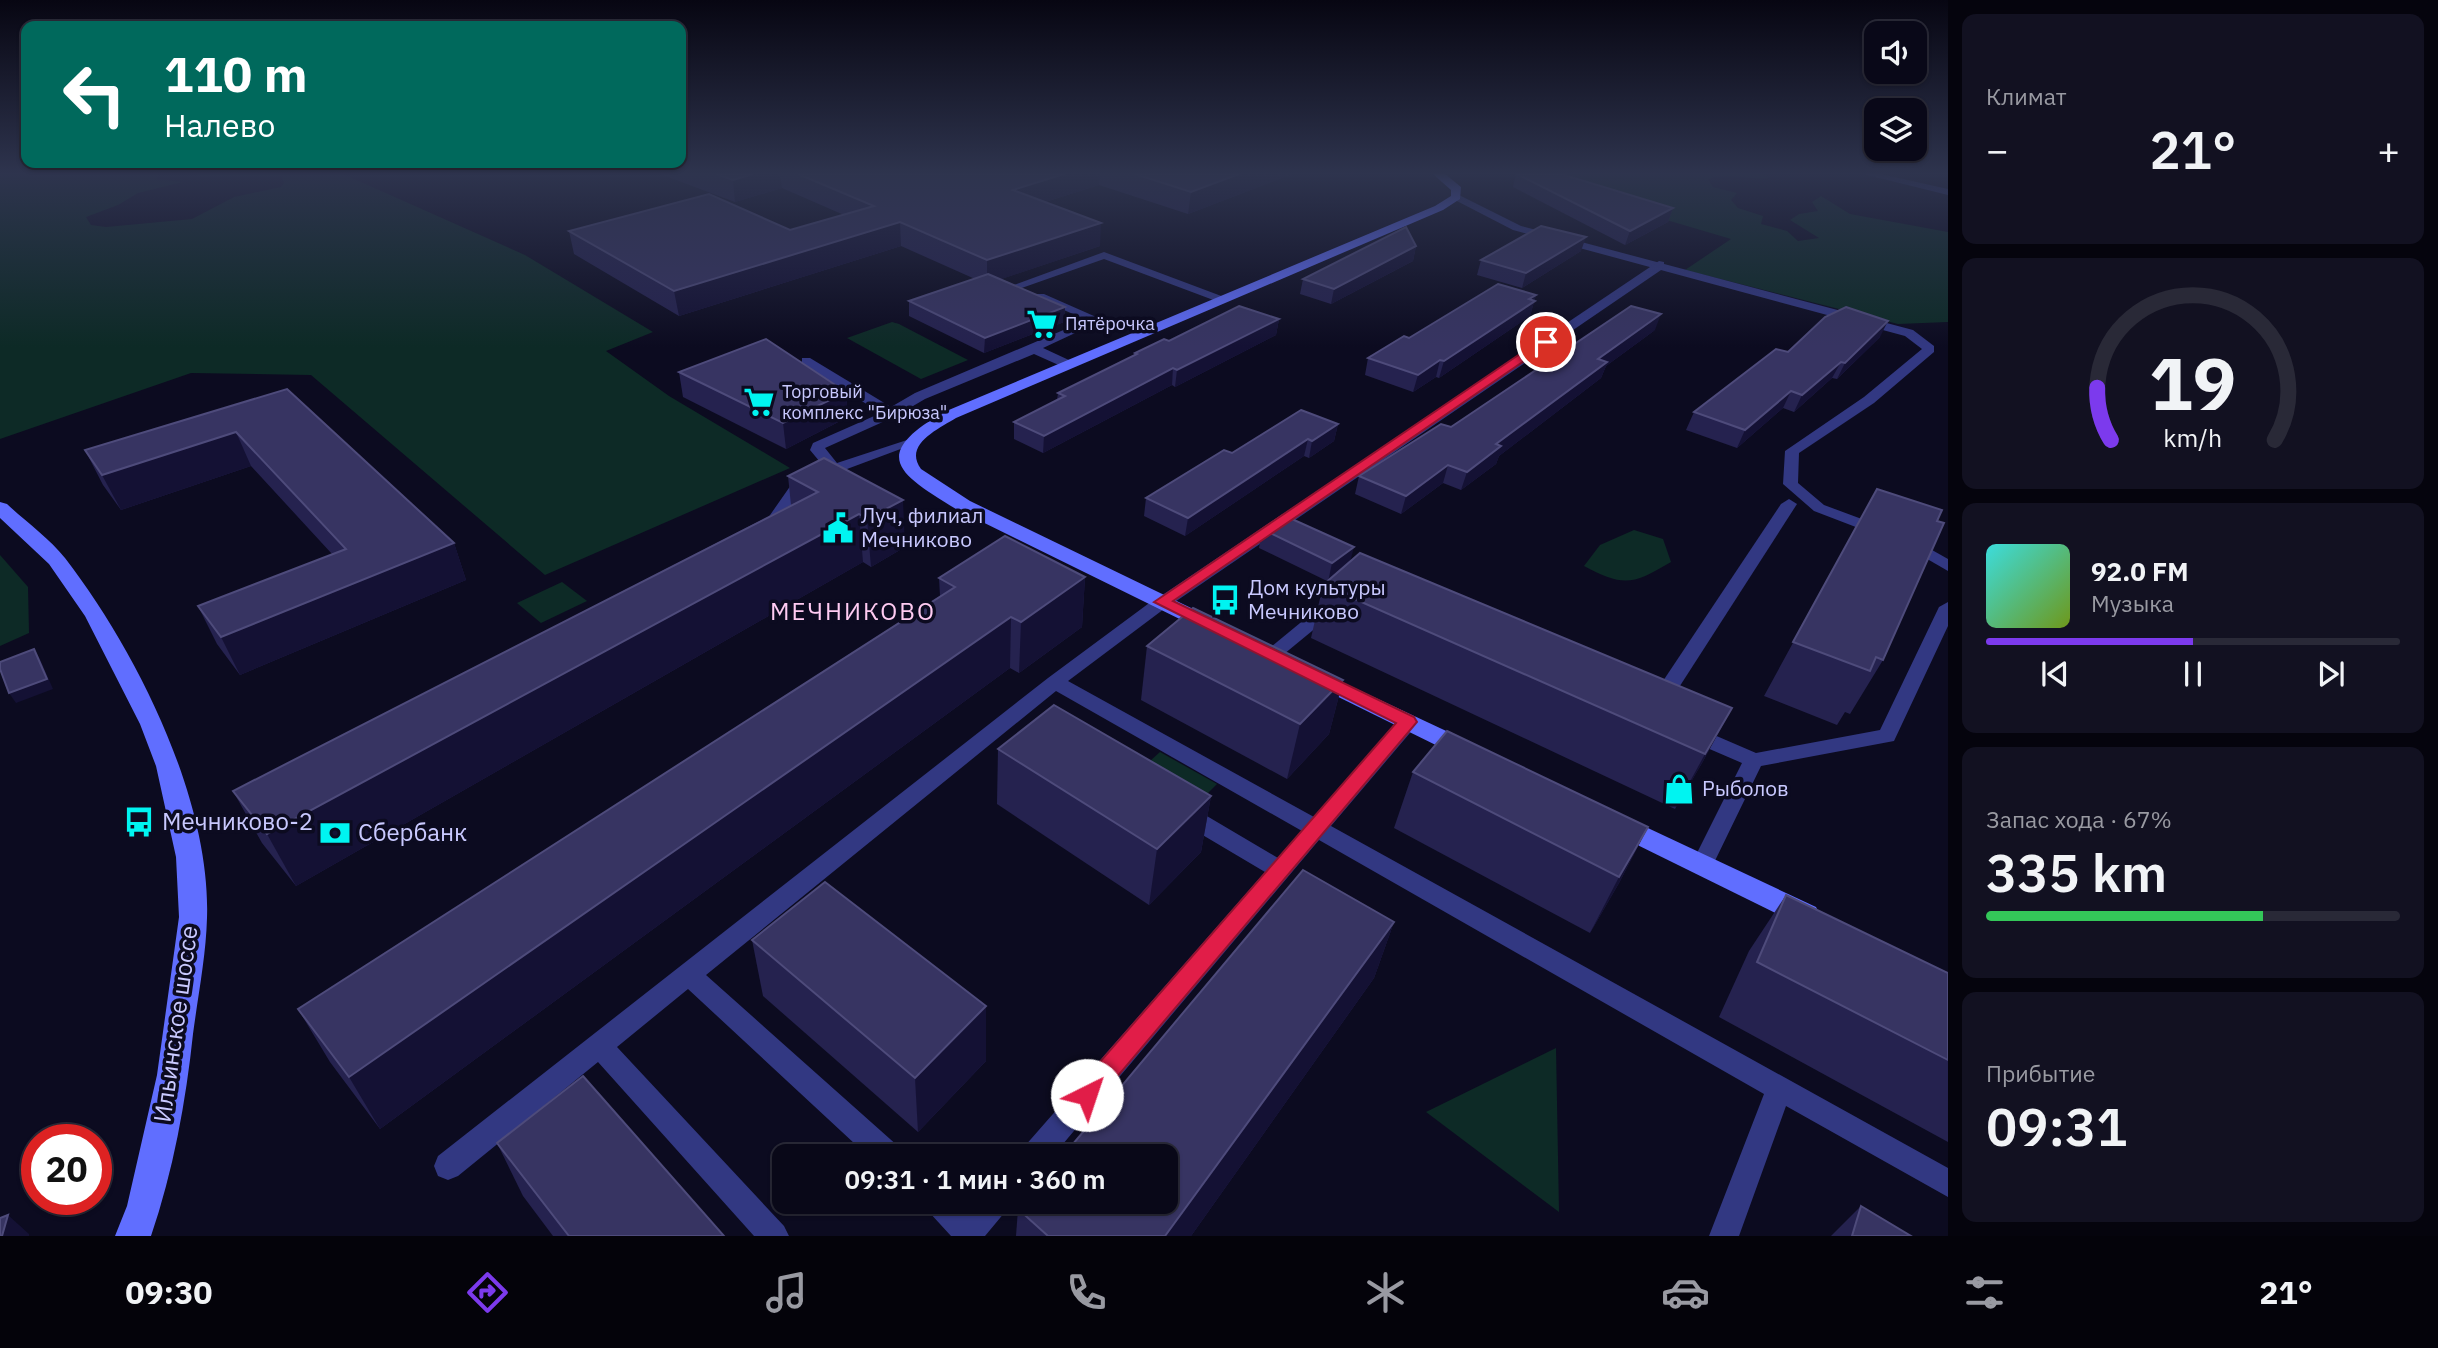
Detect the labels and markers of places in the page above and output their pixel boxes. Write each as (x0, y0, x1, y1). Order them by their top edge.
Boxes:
supermarket icon: Пятёрочка (1025, 307, 1059, 341)
place label: Пятёрочка (1065, 312, 1155, 335)
pin (1516, 312, 1576, 372)
place label: Торговый комплекс "Бирюза" (782, 380, 947, 424)
supermarket icon: Торговый комплекс "Бирюза" (742, 385, 776, 419)
place label: Луч, филиал Мечниково (861, 501, 983, 553)
public building icon: Луч, филиал Мечниково (821, 511, 855, 545)
place label: Дом культуры Мечниково (1248, 573, 1386, 625)
bus stop icon: Дом культуры Мечниково (1208, 583, 1242, 617)
shop icon: Рыболов (1662, 772, 1696, 806)
place label: Рыболов (1702, 774, 1789, 802)
bus stop icon: Мечниково-2 (122, 805, 156, 839)
place label: Мечниково-2 (162, 805, 313, 837)
bank icon: Сбербанк (318, 816, 352, 850)
place label: Сбербанк (358, 816, 467, 848)

